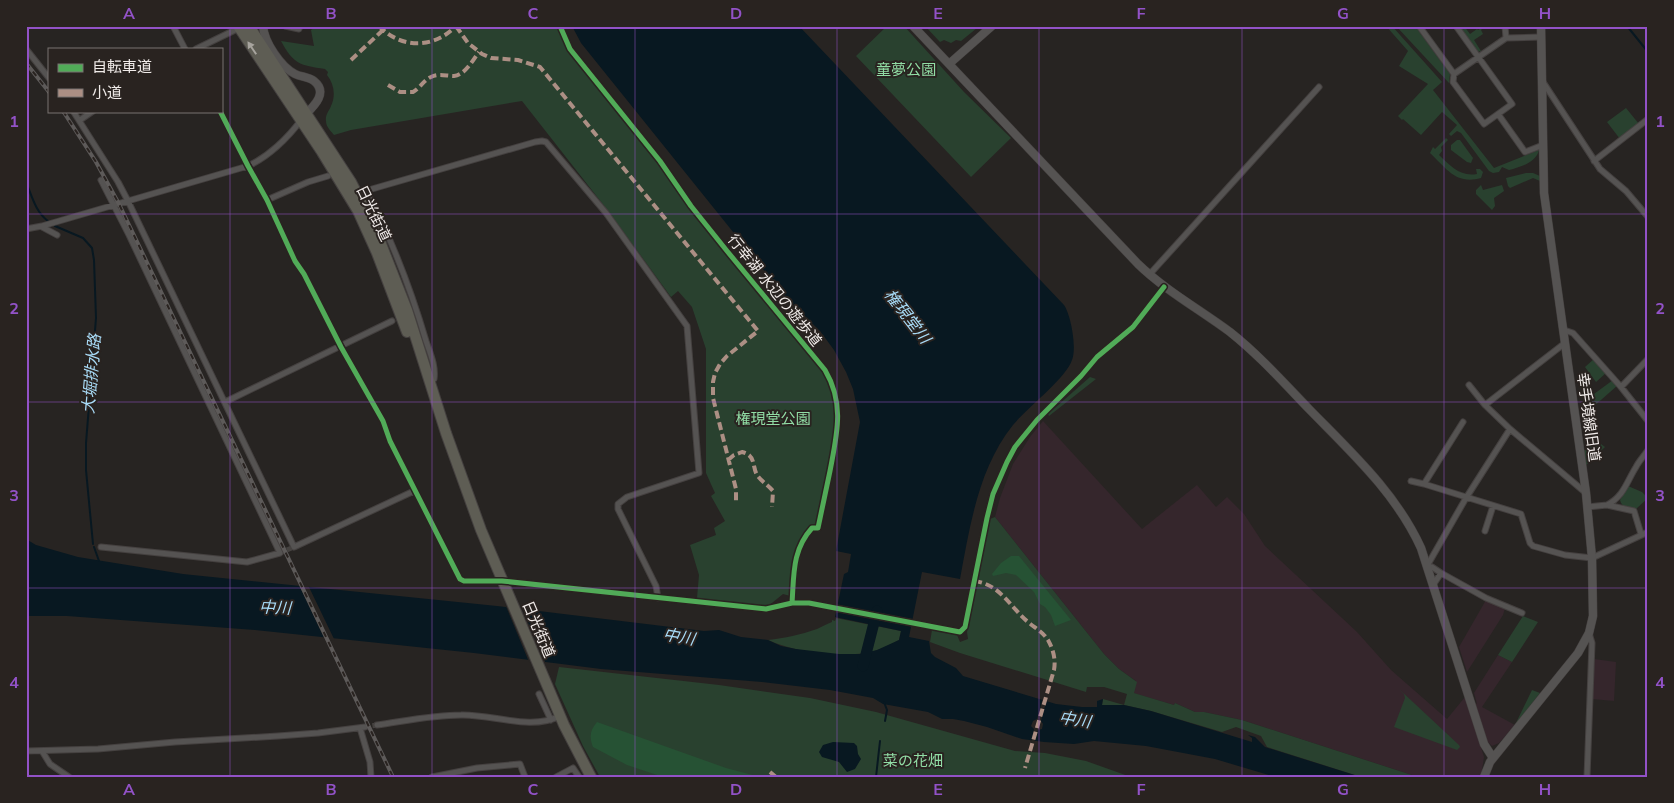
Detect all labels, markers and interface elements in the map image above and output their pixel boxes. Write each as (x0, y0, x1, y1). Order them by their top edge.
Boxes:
text: A (123, 3, 135, 23)
text: B (325, 3, 337, 23)
text: C (528, 3, 539, 23)
text: D (730, 3, 742, 23)
text: E (933, 3, 943, 23)
text: F (1136, 3, 1146, 23)
text: G (1337, 3, 1349, 23)
text: H (1539, 3, 1551, 23)
one-way arrow (248, 41, 257, 54)
legend (48, 48, 222, 112)
text: 自転車道 (92, 57, 152, 76)
park label: 童夢公園 (876, 60, 936, 79)
text: 小道 (92, 83, 122, 102)
text: 1 (9, 111, 19, 131)
text: 1 (1655, 111, 1665, 131)
street label: 日光街道 (352, 182, 396, 244)
street label: 行幸湖 水辺の遊歩道 (724, 230, 826, 350)
water label: 権現堂川 (880, 285, 937, 349)
text: 2 (9, 298, 19, 318)
text: 2 (1655, 298, 1665, 318)
water label: 大堀排水路 (78, 331, 105, 415)
street label: 幸手境線旧道 (1573, 371, 1605, 463)
park label: 権現堂公園 (735, 409, 811, 428)
text: 3 (9, 485, 19, 505)
text: 3 (1655, 485, 1665, 505)
water label: 中川 (258, 596, 293, 618)
street label: 日光街道 (519, 598, 559, 660)
water label: 中川 (661, 623, 698, 649)
text: 4 (9, 672, 19, 692)
text: 4 (1655, 672, 1665, 692)
water label: 中川 (1058, 707, 1094, 732)
park label: 菜の花畑 (883, 751, 943, 770)
text: A (123, 779, 135, 799)
text: B (325, 779, 337, 799)
text: C (528, 779, 539, 799)
text: D (730, 779, 742, 799)
text: E (933, 779, 943, 799)
text: F (1136, 779, 1146, 799)
text: G (1337, 779, 1349, 799)
text: H (1539, 779, 1551, 799)

